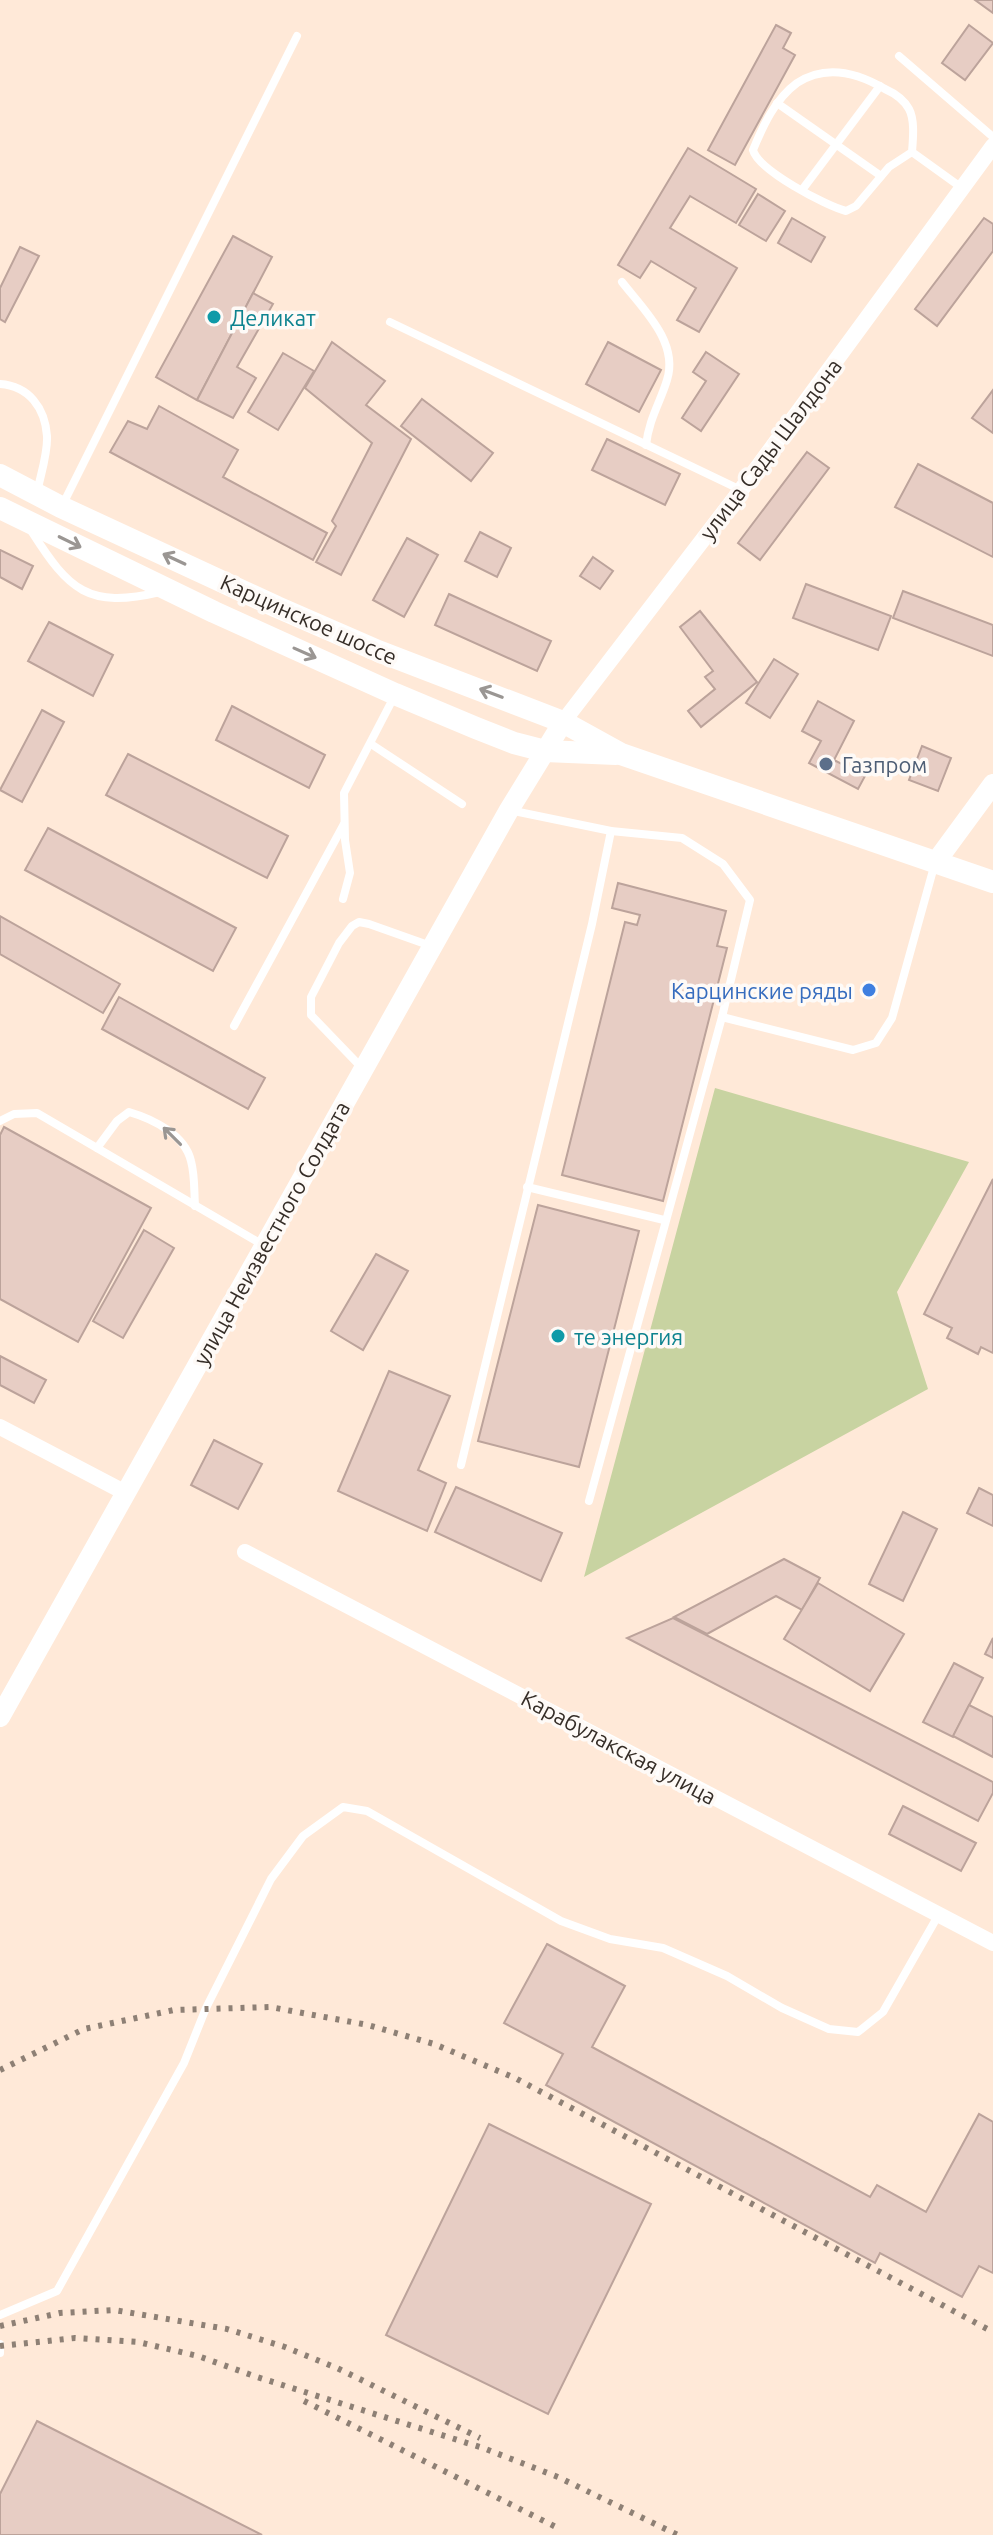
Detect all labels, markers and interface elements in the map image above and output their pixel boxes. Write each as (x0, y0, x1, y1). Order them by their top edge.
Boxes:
place label: Деликат (230, 305, 316, 330)
marker: Деликат (205, 308, 223, 326)
street label: улица Сады Шалдона (694, 354, 846, 544)
one-way arrow (58, 535, 82, 550)
one-way arrow (162, 551, 186, 566)
street label: Карцинское шоссе (217, 569, 401, 669)
one-way arrow (292, 646, 317, 661)
one-way arrow (479, 685, 504, 699)
place label: Газпром (842, 752, 927, 777)
marker: Газпром (817, 755, 835, 773)
place label: Карцинские ряды (671, 978, 853, 1003)
marker: Карцинские ряды (860, 981, 878, 999)
street label: улица Неизвестного Солдата (188, 1097, 354, 1369)
one-way arrow (162, 1126, 182, 1145)
place label: те энергия (574, 1324, 683, 1349)
marker: те энергия (549, 1327, 567, 1345)
street label: Карабулакская улица (517, 1685, 721, 1809)

